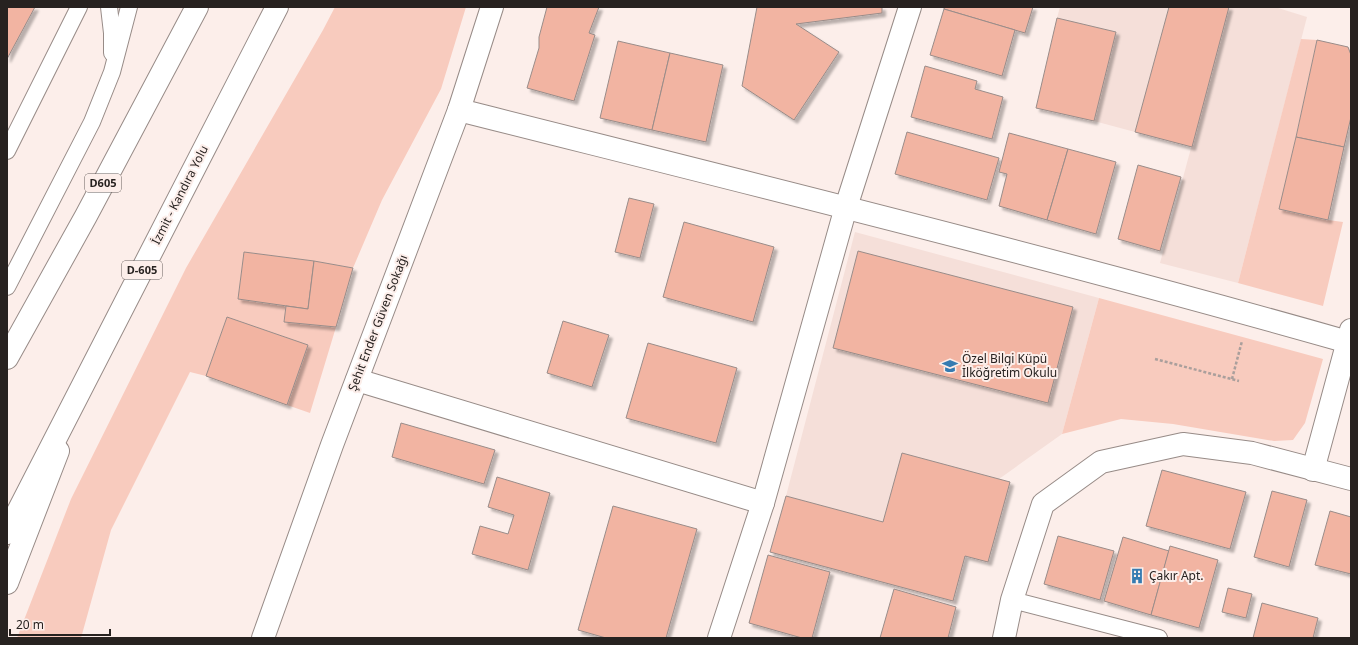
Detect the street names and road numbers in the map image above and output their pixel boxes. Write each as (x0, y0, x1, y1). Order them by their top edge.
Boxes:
street label: İzmit - Kandıra Yolu (147, 142, 212, 247)
road number: D605 (85, 174, 121, 192)
street label: Şehit Ender Güven Sokağı (344, 252, 411, 393)
road number: D-605 (122, 261, 162, 279)

